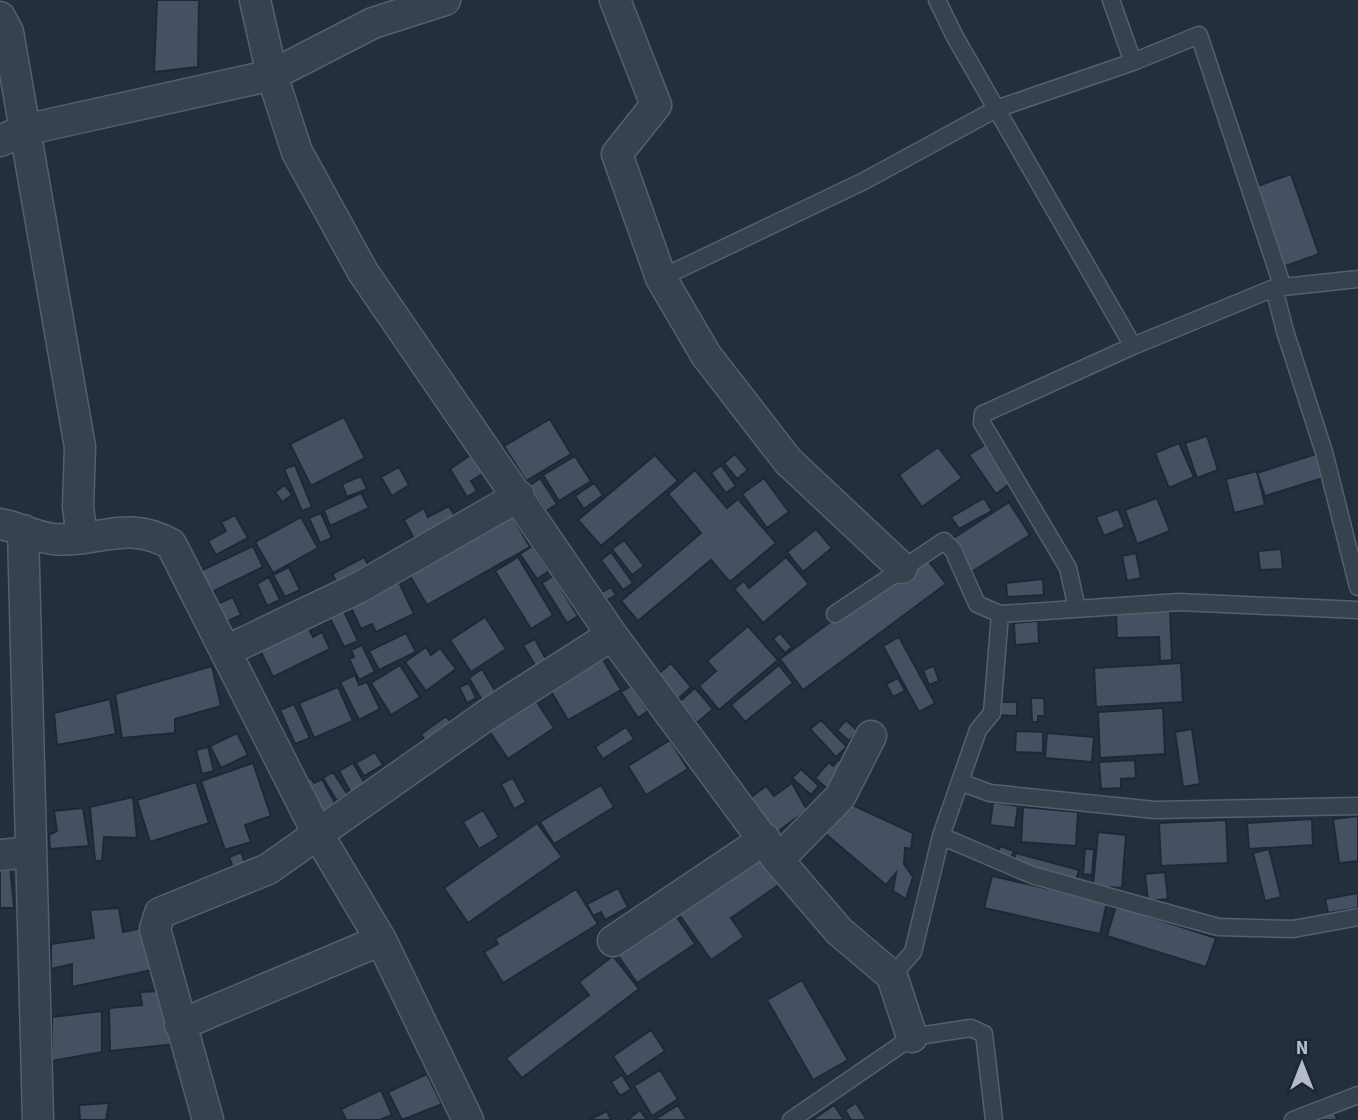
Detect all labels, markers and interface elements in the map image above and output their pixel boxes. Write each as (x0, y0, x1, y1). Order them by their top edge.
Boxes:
north arrow (1267, 1029, 1337, 1099)
text: N (1296, 1035, 1308, 1062)

